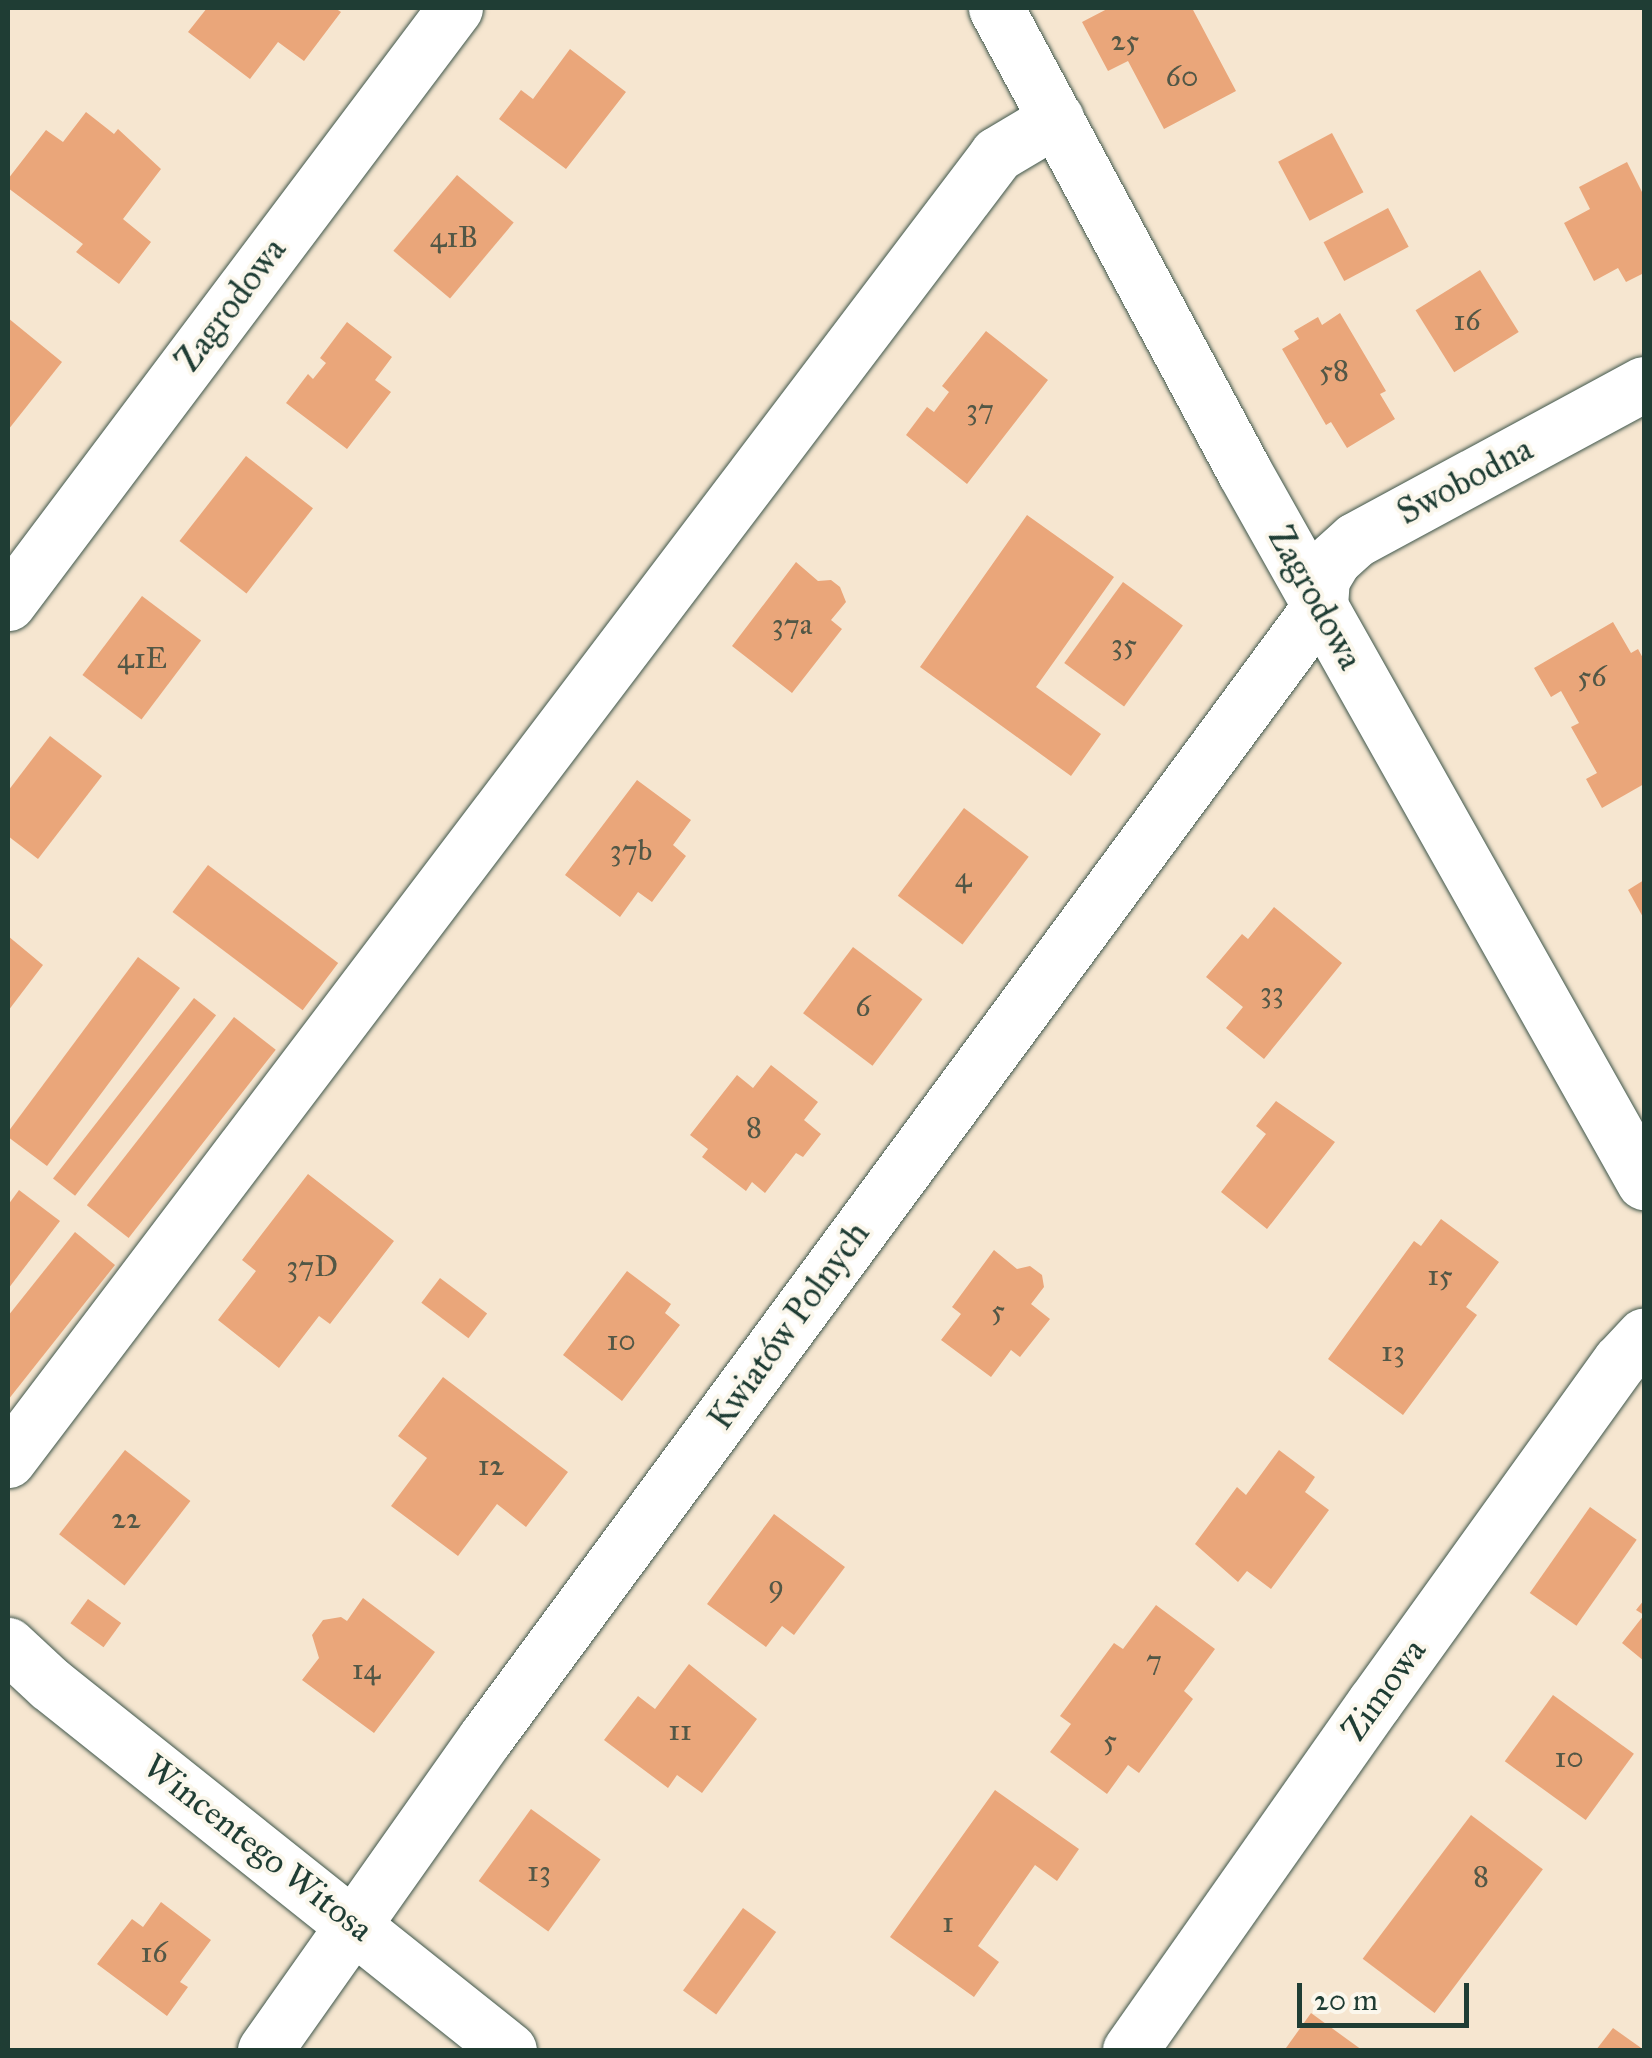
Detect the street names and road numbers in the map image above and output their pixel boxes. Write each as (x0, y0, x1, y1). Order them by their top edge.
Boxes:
street label: Zagrodowa (167, 230, 295, 380)
street label: Swobodna (1390, 428, 1540, 534)
street label: Zagrodowa (1259, 519, 1371, 677)
street label: Kwiatów Polnych (700, 1214, 878, 1438)
street label: Zimowa (1333, 1631, 1435, 1749)
street label: Wincentego Witosa (135, 1746, 381, 1950)

